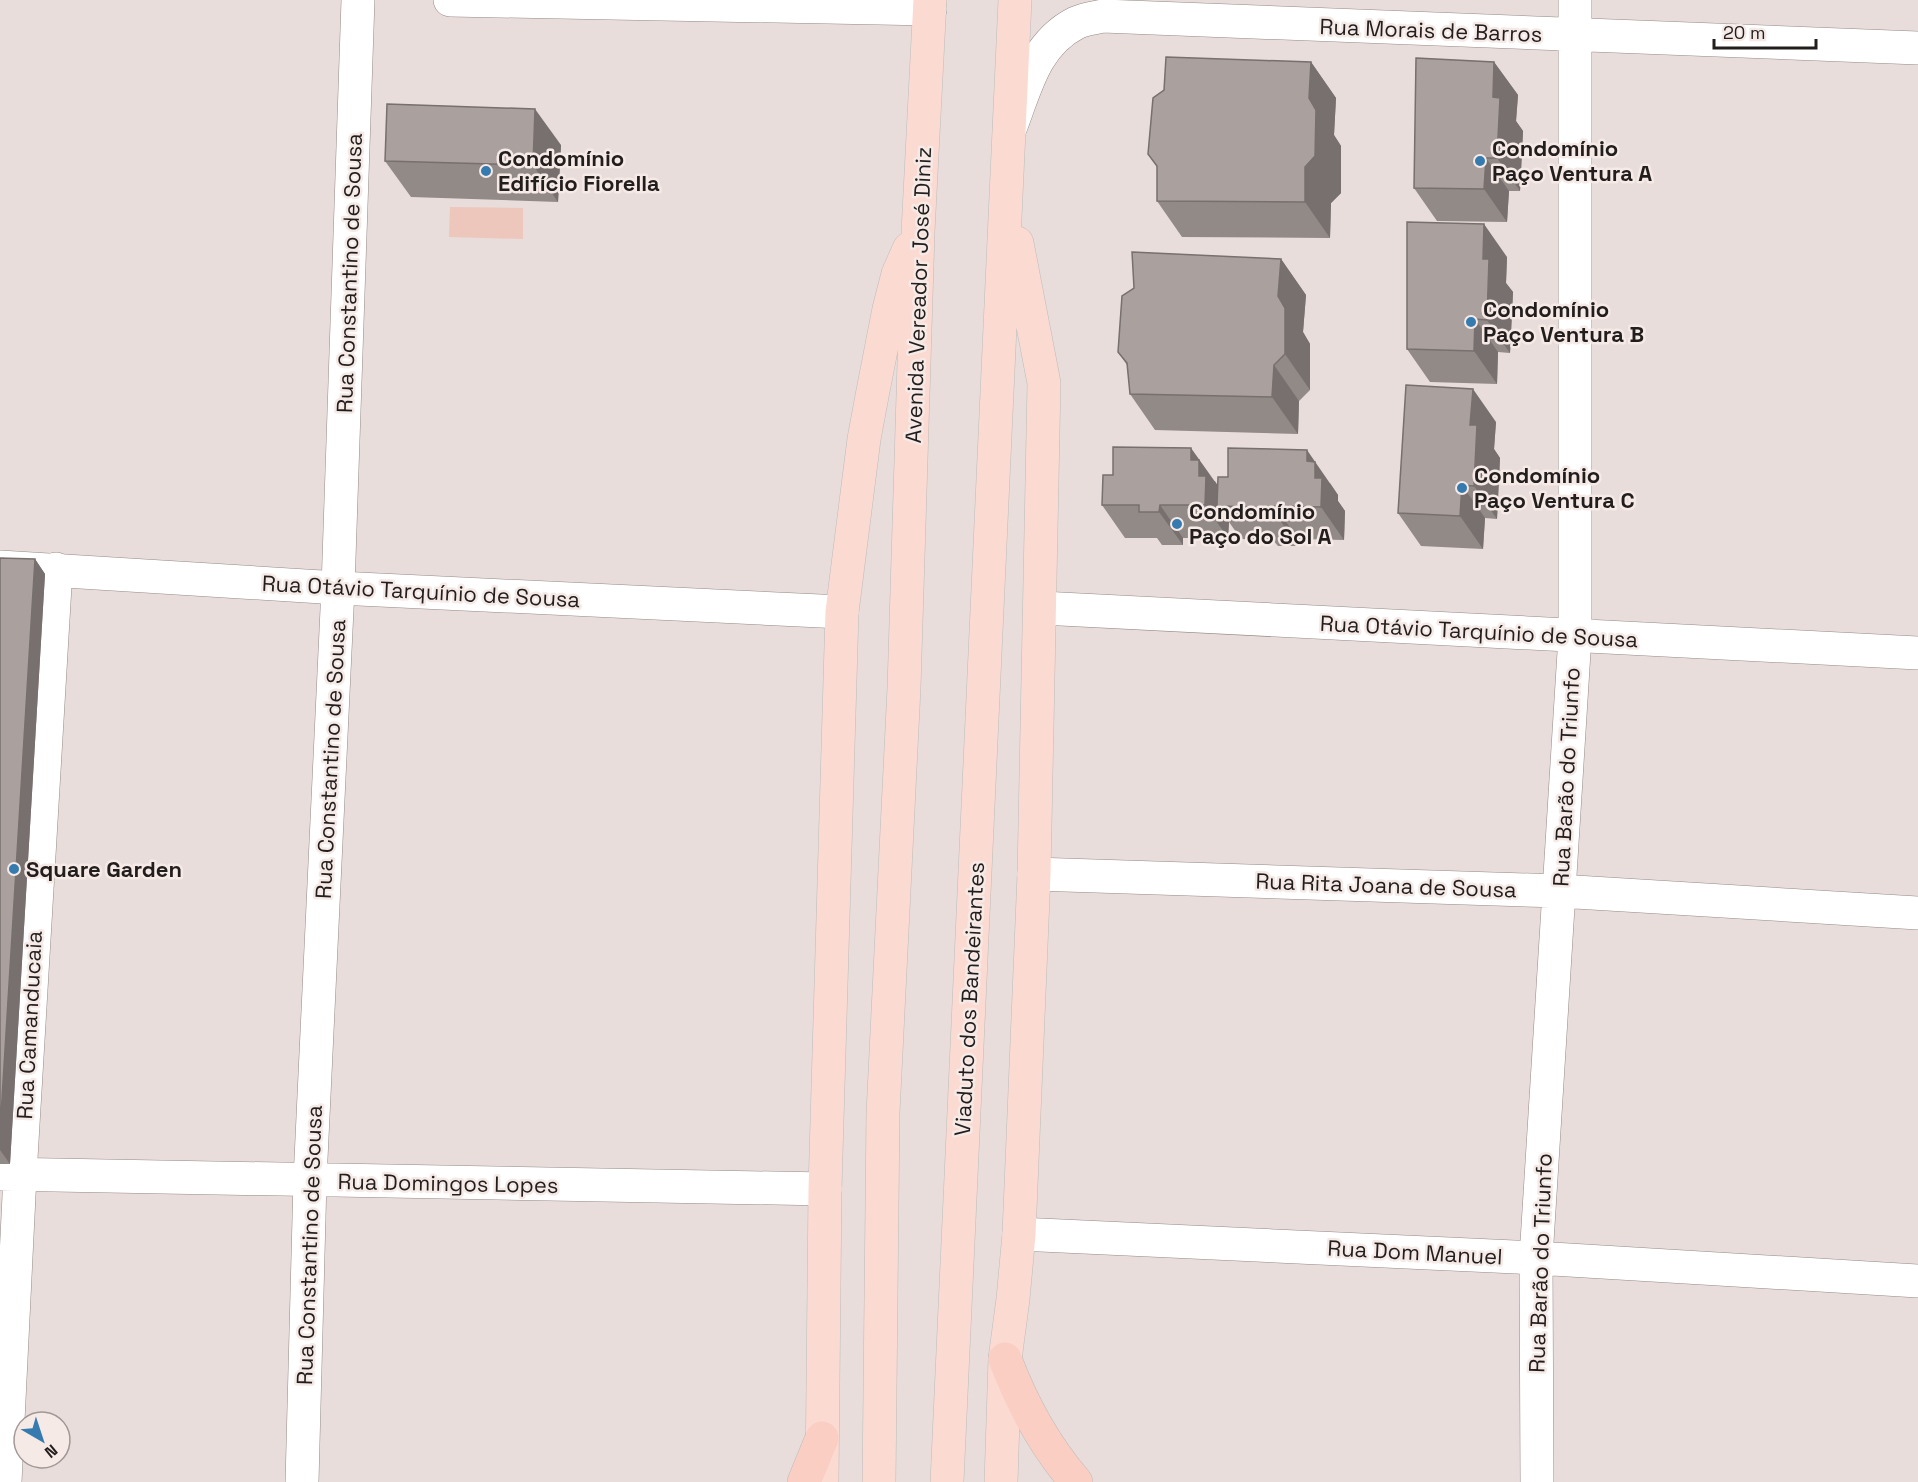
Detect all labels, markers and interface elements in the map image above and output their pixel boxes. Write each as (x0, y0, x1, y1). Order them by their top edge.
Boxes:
street label: Rua Morais de Barros (1319, 12, 1543, 48)
scale bar (1714, 12, 1816, 50)
text: 20 m (1723, 21, 1766, 44)
street label: Rua Constantino de Sousa (330, 132, 368, 413)
place label: Condomínio Paço Ventura A (1492, 134, 1652, 187)
place label: Condomínio Edifício Fiorella (498, 144, 660, 197)
street label: Avenida Vereador José Diniz (899, 146, 937, 444)
marker: Condomínio Paço Ventura A (1473, 154, 1487, 168)
marker: Condomínio Edifício Fiorella (479, 164, 493, 178)
place label: Condomínio Paço Ventura B (1483, 295, 1644, 348)
marker: Condomínio Paço Ventura B (1464, 315, 1478, 329)
place label: Condomínio Paço Ventura C (1474, 461, 1635, 514)
marker: Condomínio Paço Ventura C (1455, 481, 1469, 495)
place label: Condomínio Paço do Sol A (1189, 497, 1332, 550)
marker: Condomínio Paço do Sol A (1170, 517, 1184, 531)
street label: Rua Otávio Tarquínio de Sousa (261, 569, 581, 613)
street label: Rua Otávio Tarquínio de Sousa (1319, 609, 1639, 653)
street label: Rua Constantino de Sousa (309, 618, 351, 899)
street label: Rua Barão do Triunfo (1546, 667, 1586, 887)
place label: Square Garden (26, 855, 182, 883)
street label: Viaduto dos Bandeirantes (948, 861, 990, 1137)
marker: Square Garden (7, 862, 21, 876)
street label: Rua Rita Joana de Sousa (1255, 866, 1517, 904)
street label: Rua Camanducaia (10, 930, 48, 1120)
street label: Rua Constantino de Sousa (290, 1104, 328, 1385)
street label: Rua Barão do Triunfo (1522, 1153, 1558, 1373)
street label: Rua Domingos Lopes (337, 1167, 559, 1199)
street label: Rua Dom Manuel (1327, 1233, 1503, 1271)
north arrow (12, 1410, 72, 1470)
text: N (40, 1440, 62, 1463)

